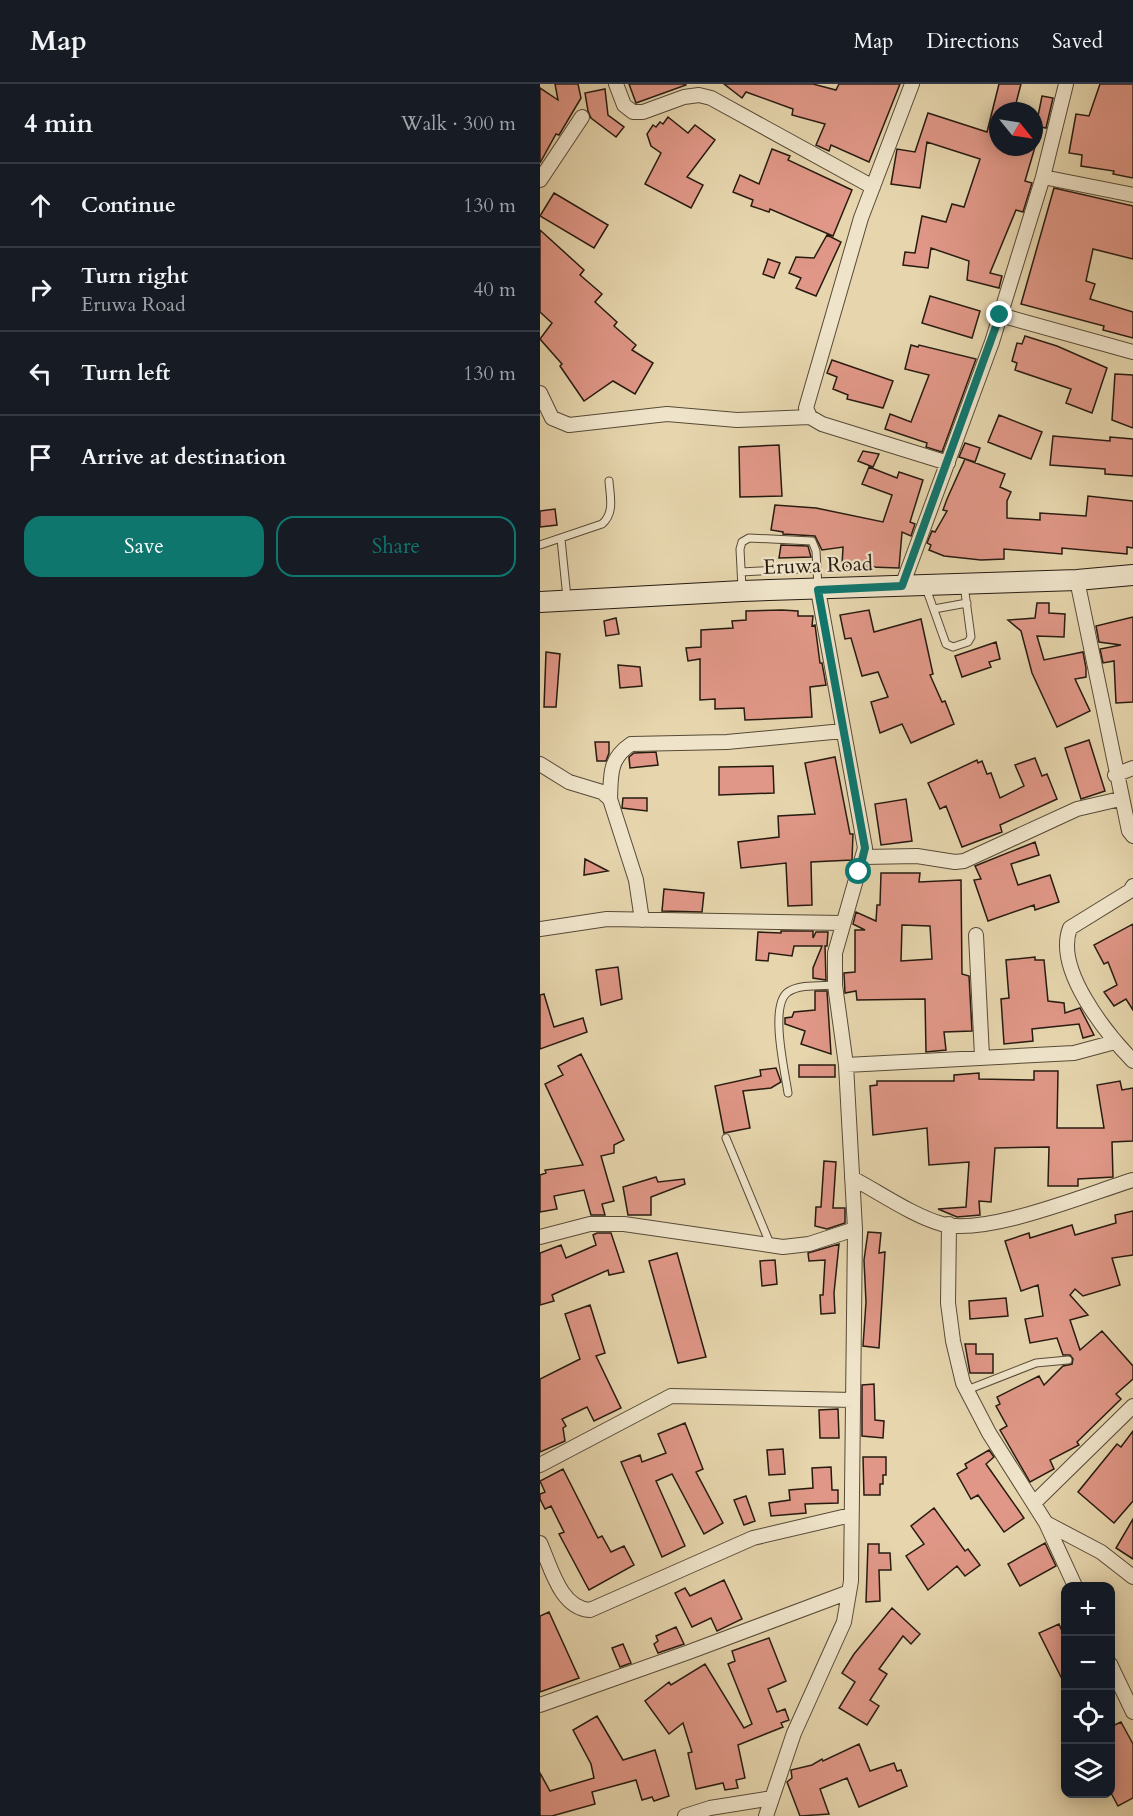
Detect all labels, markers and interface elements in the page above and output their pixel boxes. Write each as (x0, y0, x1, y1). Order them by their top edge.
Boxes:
text: Map (30, 22, 87, 60)
text: Map (853, 27, 893, 56)
text: Directions (926, 27, 1019, 56)
text: Saved (1052, 27, 1103, 56)
north arrow (989, 102, 1043, 156)
text: 4 min (24, 106, 93, 141)
text: Walk · 300 m (401, 110, 516, 137)
icon: ahead (24, 189, 57, 222)
text: Continue (81, 190, 176, 220)
text: 130 m (463, 192, 516, 219)
text: Turn right (81, 261, 188, 291)
icon: right (24, 273, 57, 306)
text: 40 m (473, 276, 516, 303)
text: Eruwa Road (81, 291, 186, 318)
route end (986, 301, 1012, 327)
icon: left (24, 357, 57, 390)
text: Turn left (81, 358, 170, 388)
text: 130 m (463, 360, 516, 387)
icon: arrive (24, 441, 57, 474)
text: Arrive at destination (81, 442, 286, 472)
button: Save (24, 516, 264, 577)
button: Share (276, 516, 516, 577)
street label: Eruwa Road (763, 549, 873, 582)
route start (845, 858, 871, 884)
map controls (1061, 1582, 1115, 1798)
button: + (1061, 1582, 1115, 1636)
button: − (1061, 1636, 1115, 1690)
button: locate (1061, 1690, 1115, 1744)
button: layers (1061, 1744, 1115, 1798)

